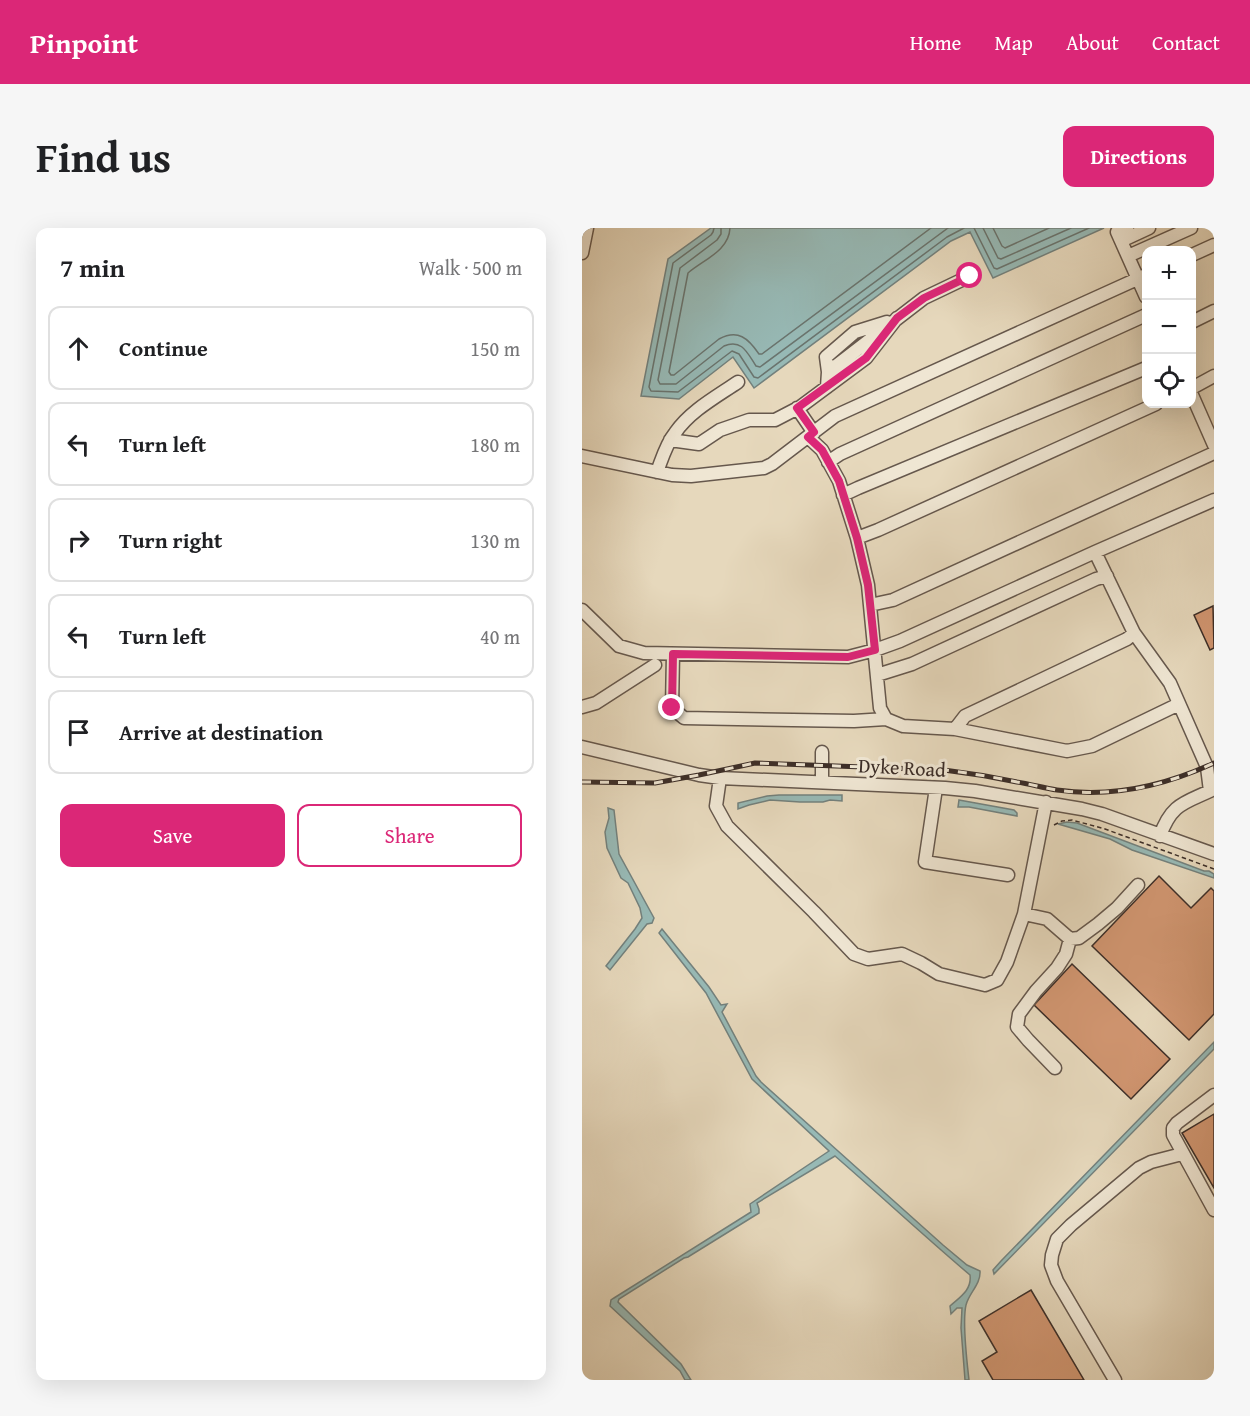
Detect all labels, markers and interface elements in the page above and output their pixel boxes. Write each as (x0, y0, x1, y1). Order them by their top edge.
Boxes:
text: Pinpoint (30, 22, 138, 63)
text: Home (910, 27, 961, 58)
text: Map (994, 27, 1033, 58)
text: About (1066, 27, 1119, 58)
text: Contact (1152, 27, 1220, 58)
text: Find us (36, 126, 171, 187)
button: Directions (1063, 126, 1214, 187)
map controls (1142, 246, 1196, 408)
button: + (1142, 246, 1196, 300)
text: 7 min (60, 248, 125, 287)
text: Walk · 500 m (419, 253, 522, 282)
route start (956, 262, 982, 288)
button: − (1142, 300, 1196, 354)
icon: ahead (62, 332, 95, 365)
text: Continue (119, 332, 208, 364)
text: 150 m (470, 334, 520, 363)
button: locate (1142, 354, 1196, 408)
icon: left (62, 428, 95, 461)
text: Turn left (119, 428, 206, 460)
text: 180 m (470, 430, 520, 459)
icon: right (62, 524, 95, 557)
text: Turn right (119, 524, 222, 556)
text: 130 m (470, 526, 520, 555)
icon: left (62, 620, 95, 653)
text: Turn left (119, 620, 206, 652)
text: 40 m (480, 622, 520, 651)
route end (658, 694, 684, 720)
icon: arrive (62, 716, 95, 749)
text: Arrive at destination (119, 716, 323, 748)
street label: Dyke Road (858, 750, 947, 784)
button: Save (60, 804, 285, 867)
button: Share (297, 804, 522, 867)

